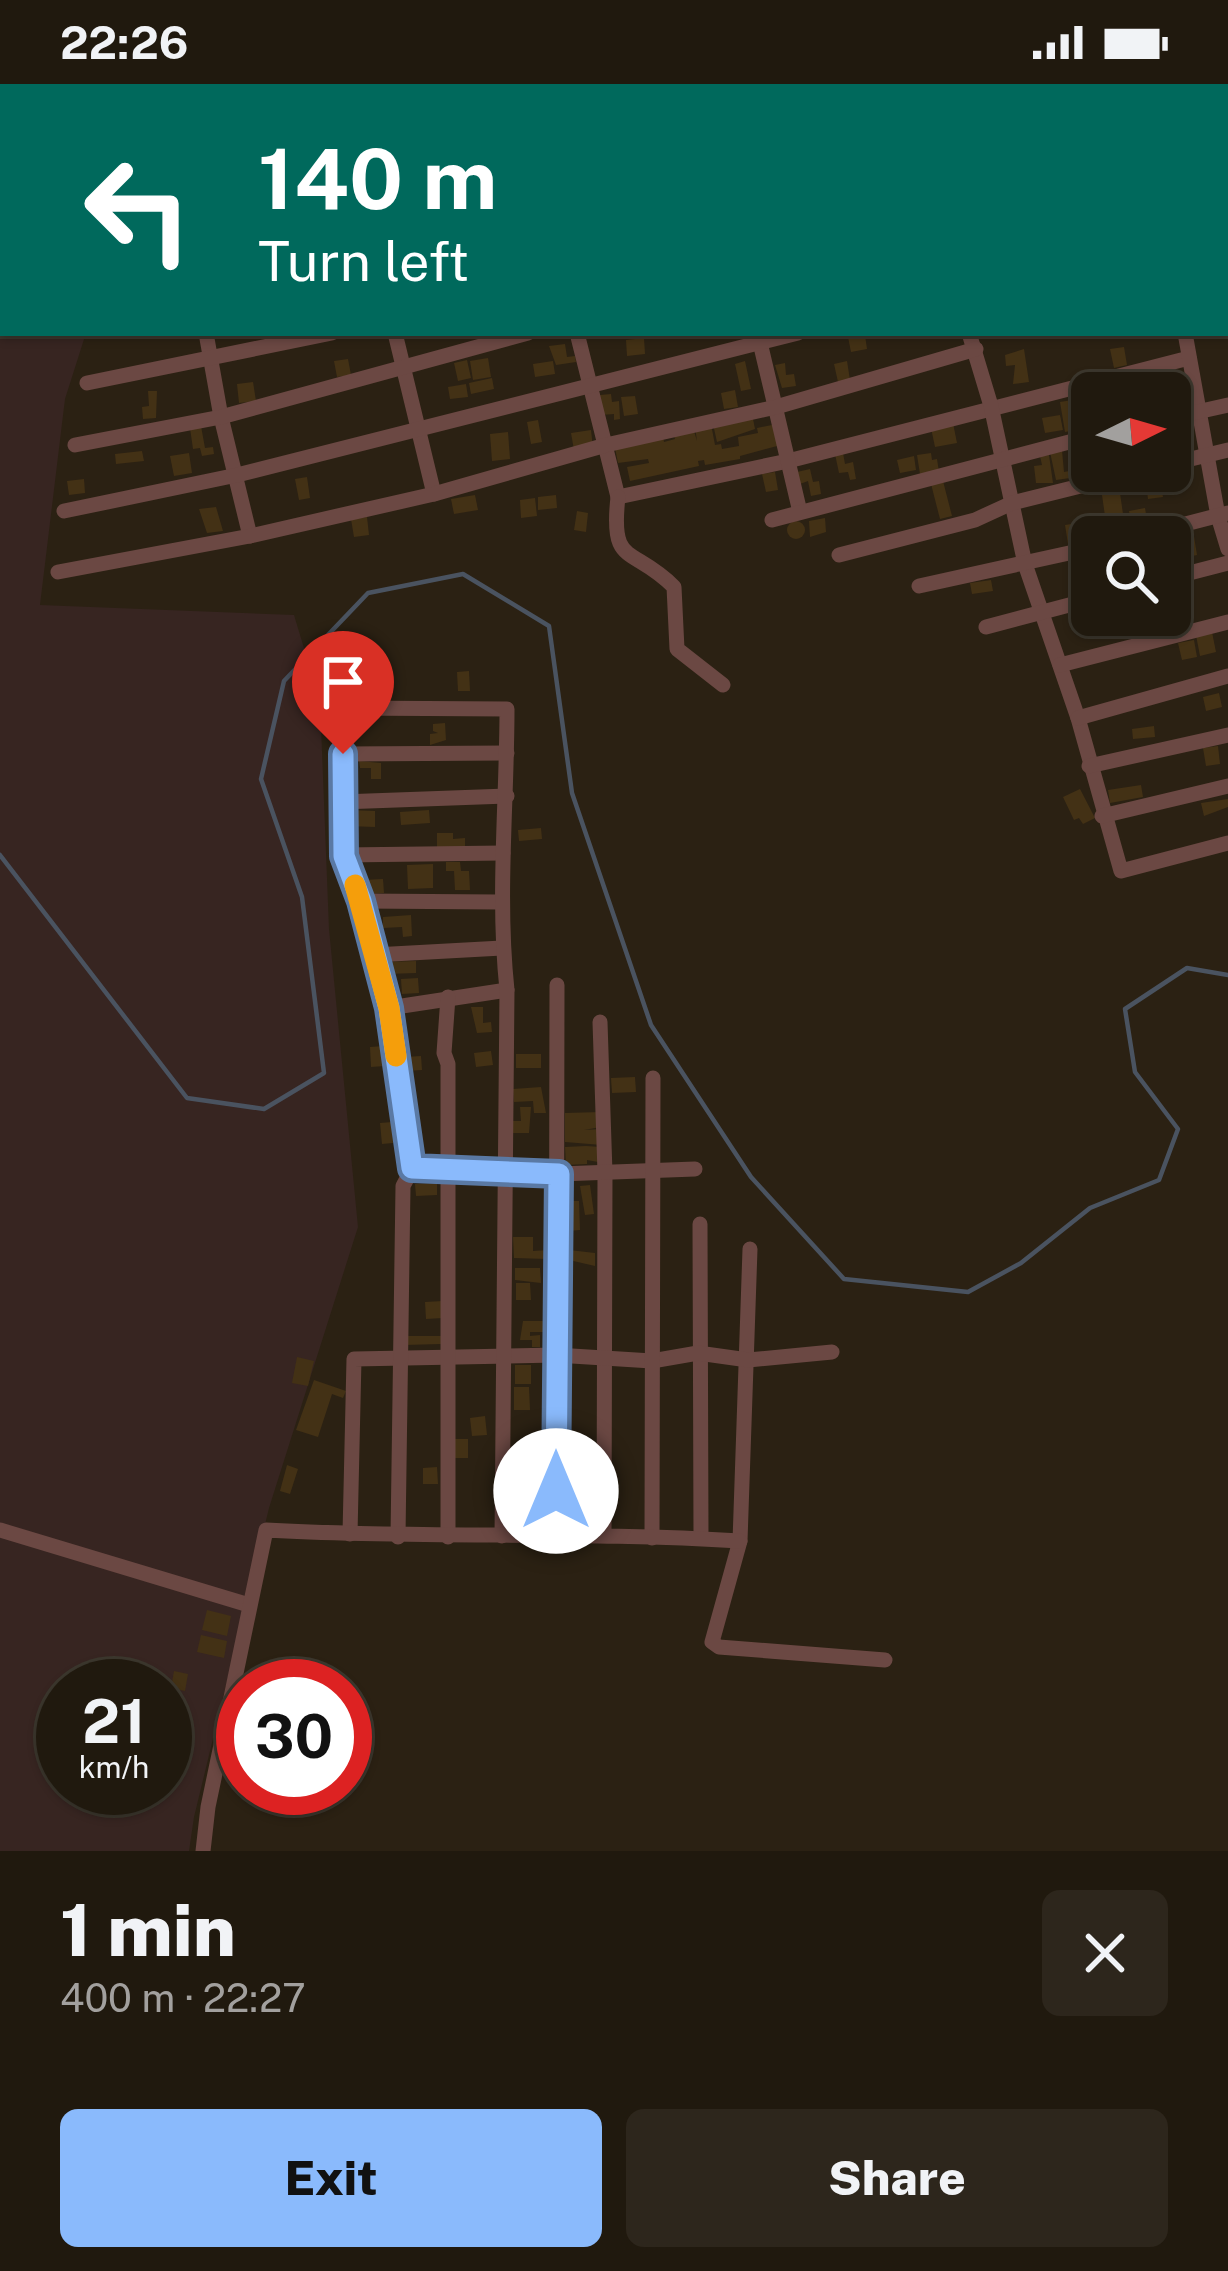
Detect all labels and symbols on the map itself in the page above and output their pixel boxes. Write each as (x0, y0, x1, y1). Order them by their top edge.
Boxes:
north arrow (1071, 372, 1191, 492)
pin (292, 631, 394, 754)
position arrow (493, 1428, 619, 1554)
speed limit sign: 30 (216, 1659, 372, 1815)

